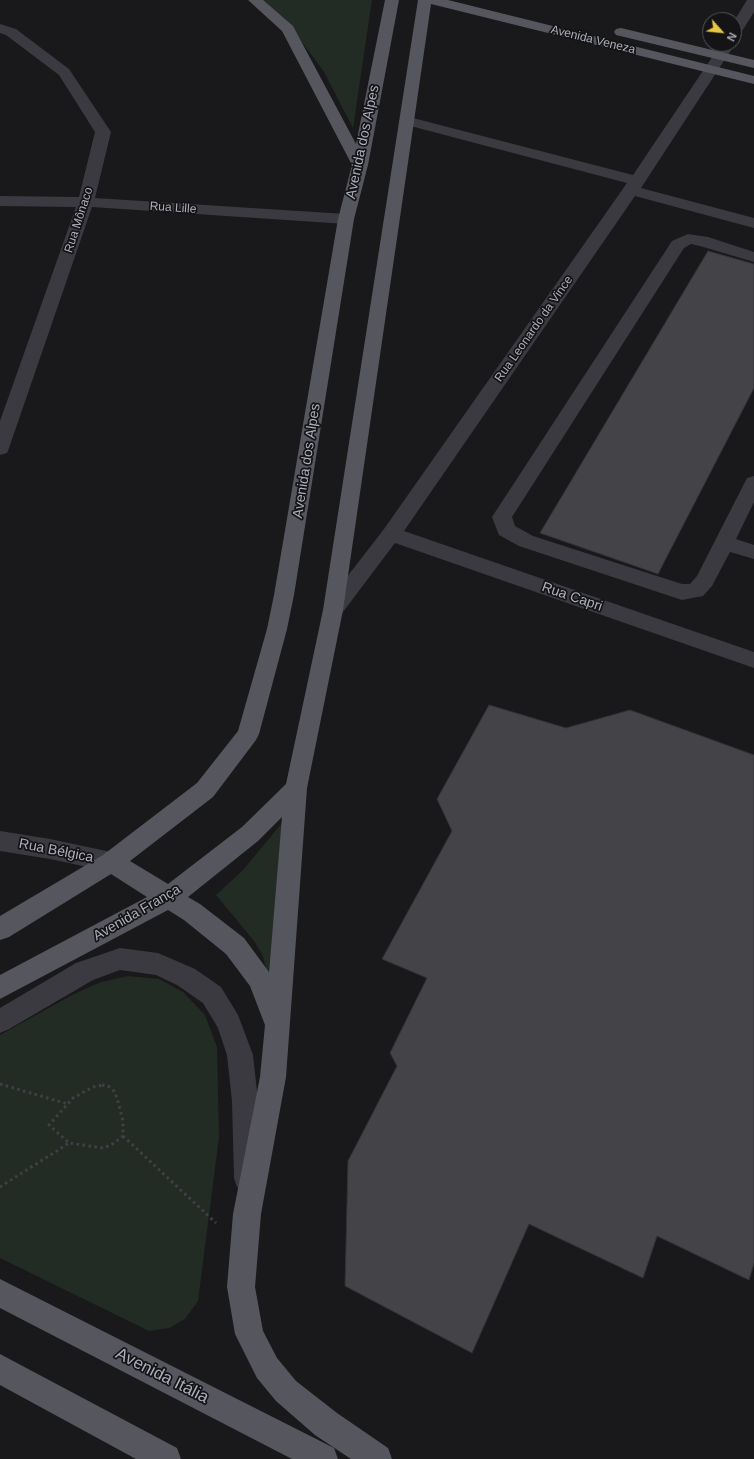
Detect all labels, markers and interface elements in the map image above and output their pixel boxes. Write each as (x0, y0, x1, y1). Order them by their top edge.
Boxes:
north arrow (702, 12, 742, 52)
street label: Avenida Veneza (549, 23, 637, 57)
text: N (725, 31, 739, 43)
street label: Avenida dos Alpes (343, 84, 383, 200)
street label: Rua Mônaco (62, 185, 96, 255)
street label: Rua Lille (149, 199, 197, 217)
street label: Rua Leonardo da Vince (492, 273, 576, 385)
street label: Avenida dos Alpes (290, 403, 324, 519)
street label: Rua Capri (539, 579, 605, 615)
street label: Rua Bélgica (17, 836, 95, 866)
street label: Avenida França (90, 881, 184, 945)
street label: Avenida Itália (112, 1344, 212, 1408)

